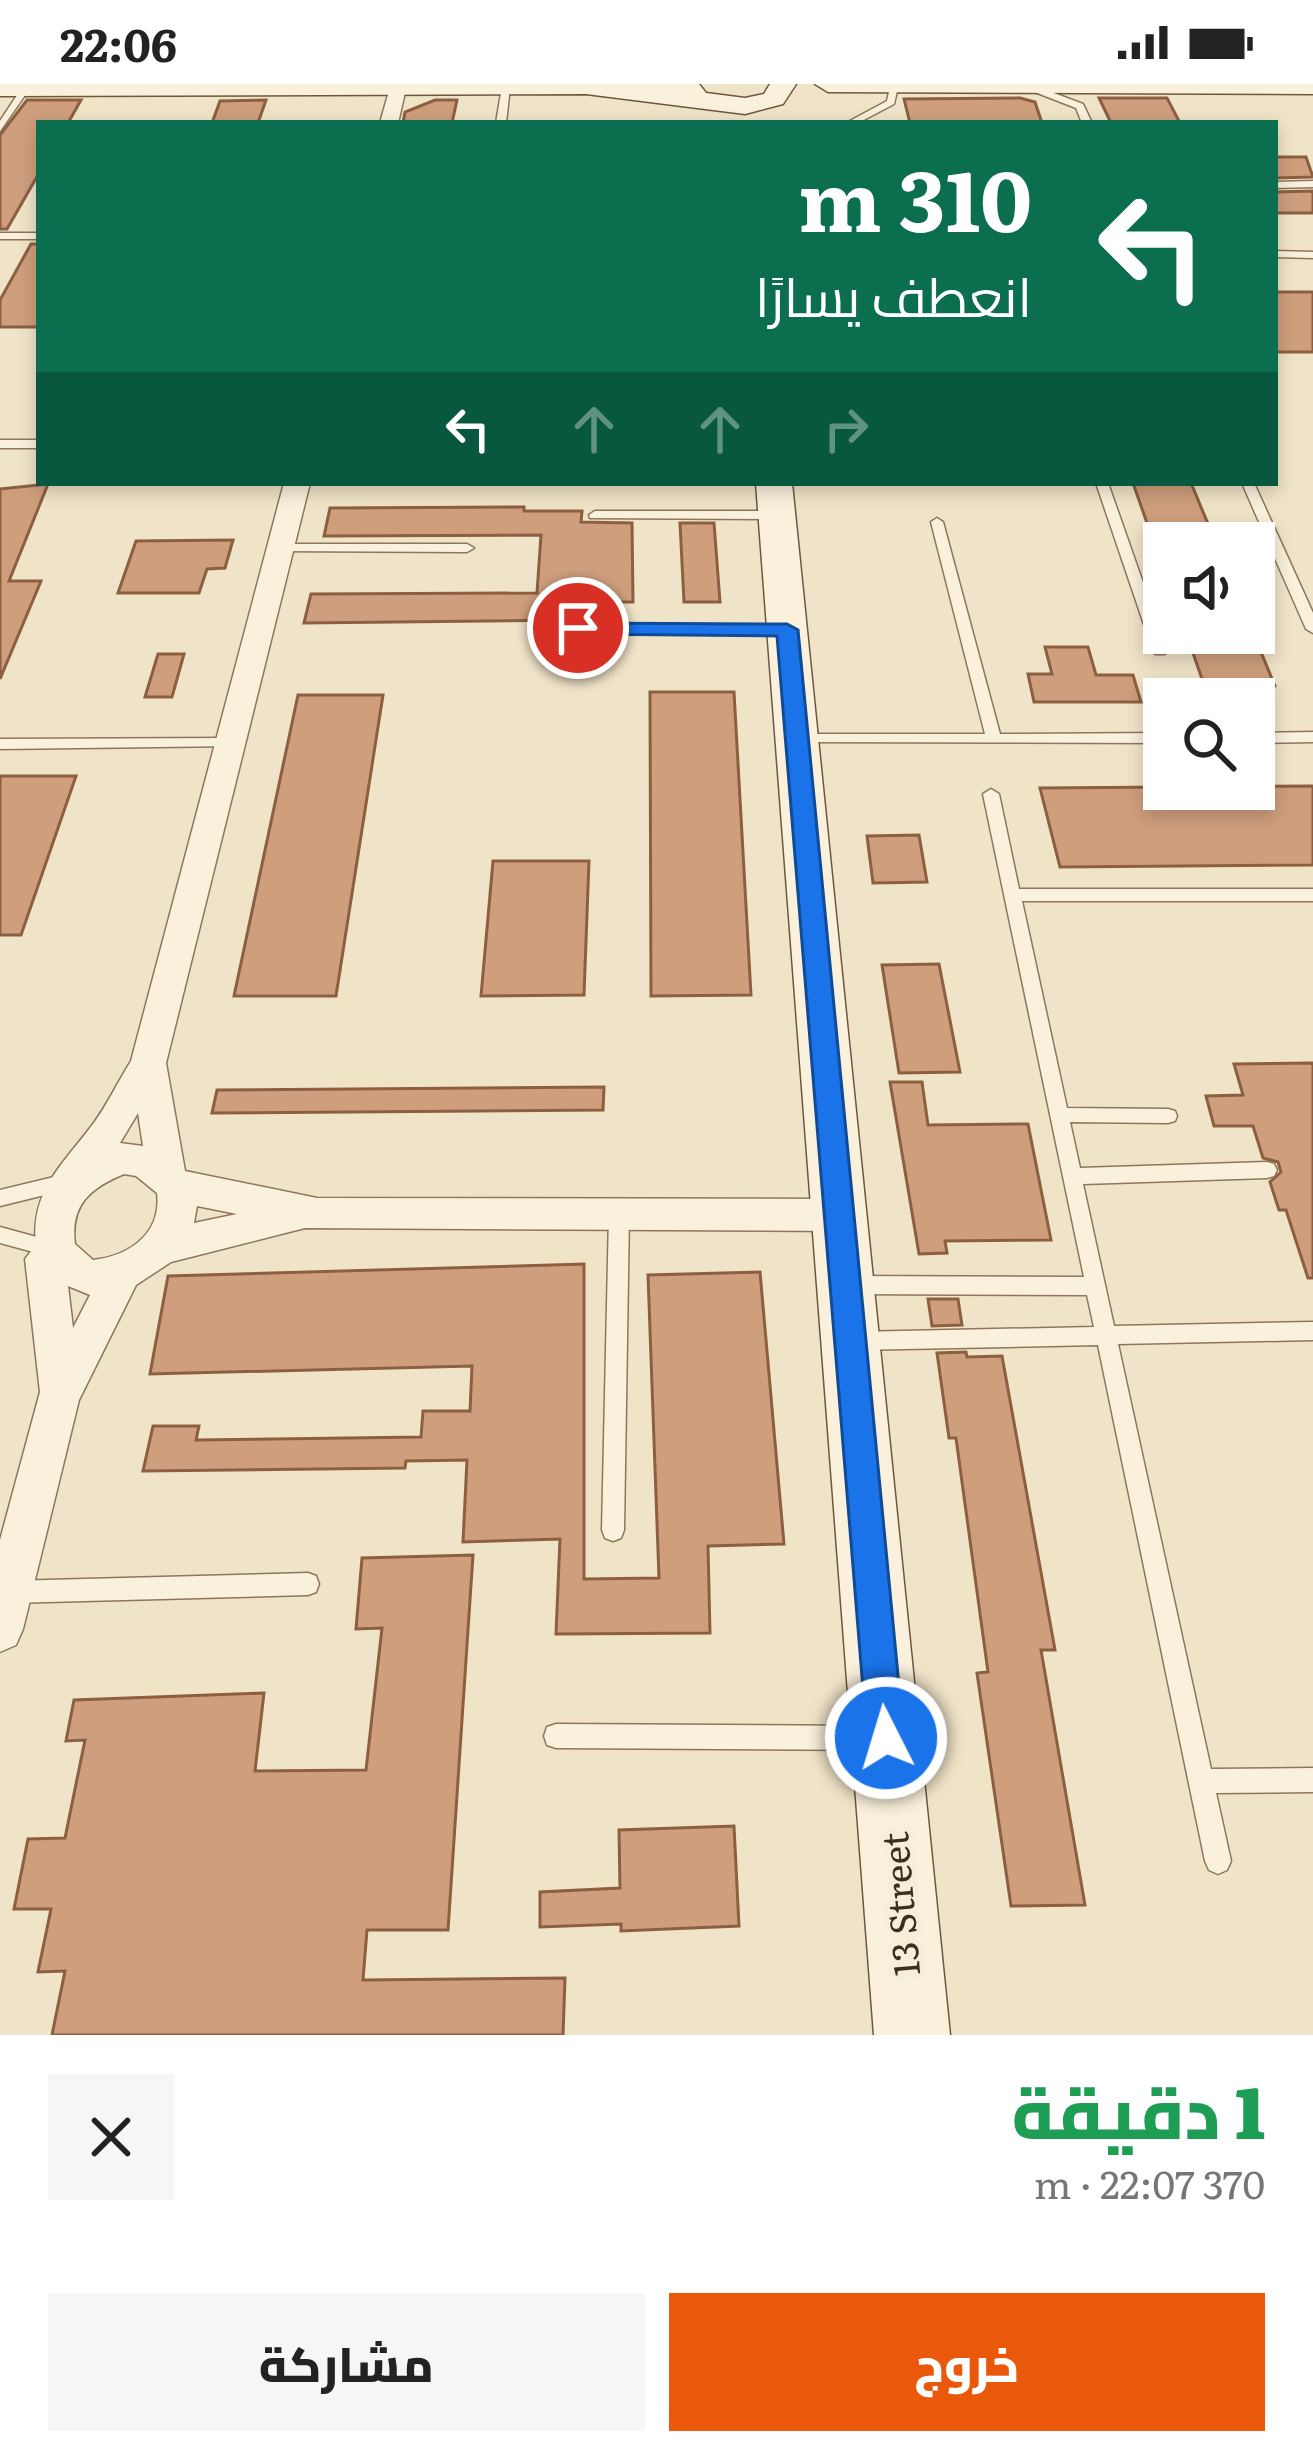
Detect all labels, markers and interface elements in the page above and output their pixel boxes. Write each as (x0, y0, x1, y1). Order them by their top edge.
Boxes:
text: 22:06 (60, 9, 177, 76)
text: 310 m (798, 133, 1032, 258)
icon: left (1074, 168, 1230, 324)
text: انعطف يسارًا (755, 253, 1032, 334)
icon: left (435, 396, 501, 462)
icon: ahead (561, 396, 627, 462)
icon: ahead (687, 396, 753, 462)
icon: right (813, 396, 879, 462)
map controls (1143, 522, 1275, 810)
button: sound (1143, 522, 1275, 654)
pin (527, 577, 629, 679)
icon: arrive (545, 595, 611, 661)
button: search (1143, 678, 1275, 810)
position arrow (823, 1675, 949, 1801)
street label: 13 Street (866, 1830, 931, 1978)
text: 1 دقيقة (1011, 2054, 1265, 2161)
button: close (48, 2074, 174, 2200)
text: 370 m · 22:07 (1034, 2153, 1265, 2211)
button: مشاركة (48, 2293, 645, 2431)
button: خروج (669, 2293, 1265, 2431)

